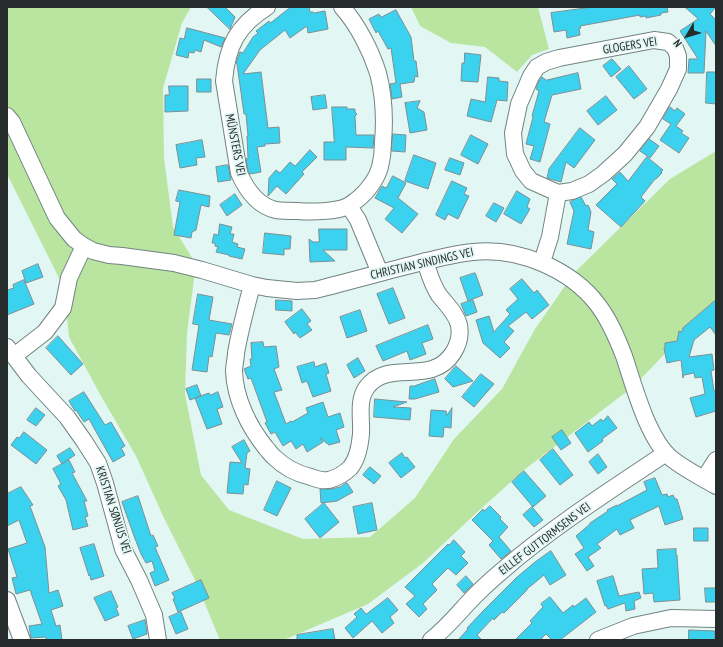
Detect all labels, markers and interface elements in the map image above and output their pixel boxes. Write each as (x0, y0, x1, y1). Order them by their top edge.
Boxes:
north arrow (667, 16, 707, 56)
street label: GLOGERS VEI (602, 35, 658, 57)
text: N (670, 37, 685, 50)
street label: MÜNSTERS VEI (222, 113, 248, 177)
street label: CHRISTIAN SINDINGS VEI (369, 245, 475, 283)
street label: KRISTIAN SØNJUS VEI (92, 465, 134, 555)
street label: EILLEF GUTTORMSENS VEI (496, 500, 594, 578)

